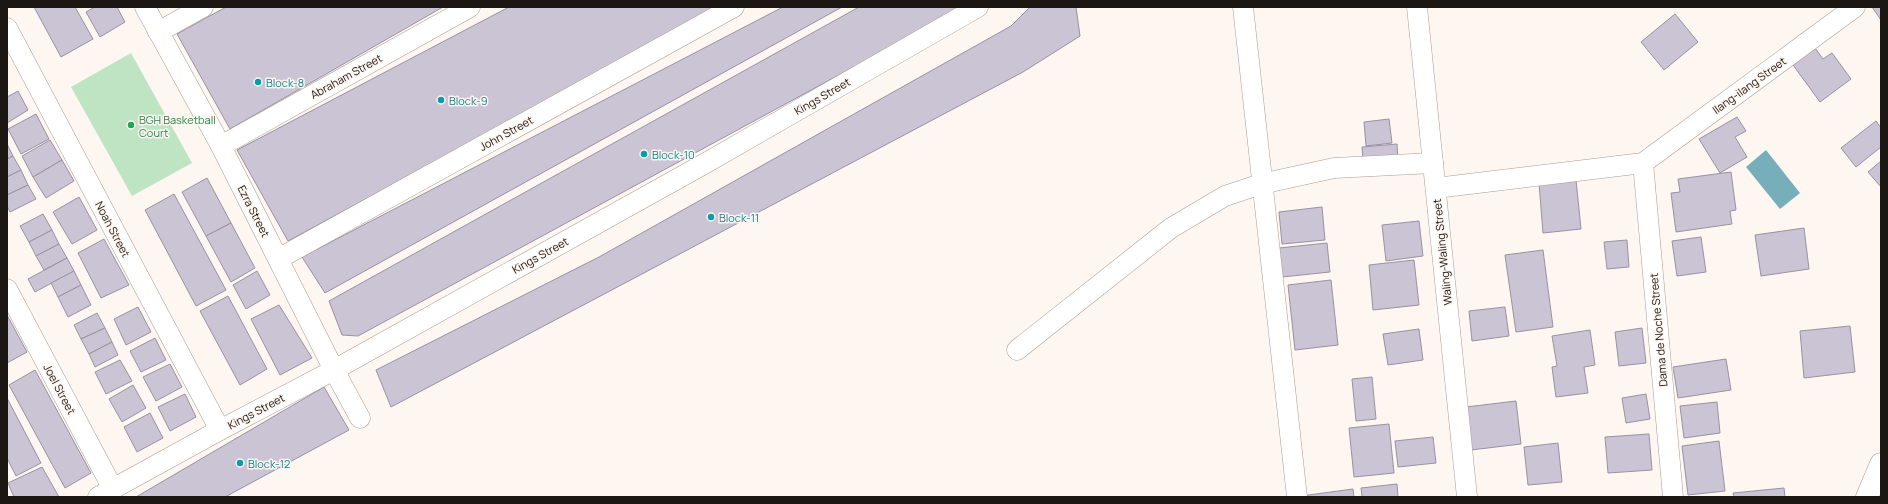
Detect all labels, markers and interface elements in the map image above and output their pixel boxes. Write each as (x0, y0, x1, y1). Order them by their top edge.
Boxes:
street label: Abraham Street (307, 50, 385, 102)
street label: Ilang-ilang Street (1709, 53, 1789, 117)
street label: Kings Street (791, 74, 853, 118)
place label: Block-8 (266, 75, 304, 90)
marker: Block-8 (253, 77, 263, 87)
place label: Block-9 (449, 93, 488, 108)
marker: Block-9 (436, 95, 446, 105)
place label: BGH Basketball Court (139, 112, 216, 140)
street label: John Street (476, 112, 536, 154)
marker: BGH Basketball Court (126, 120, 136, 130)
place label: Block-10 (652, 147, 695, 162)
marker: Block-10 (639, 149, 649, 159)
street label: Ezra Street (234, 182, 274, 240)
street label: Noah Street (92, 198, 134, 260)
street label: Waling-Waling Street (1429, 198, 1455, 306)
place label: Block-11 (719, 210, 759, 225)
marker: Block-11 (706, 212, 716, 222)
street label: Kings Street (509, 233, 571, 277)
street label: Dama de Noche Street (1646, 273, 1670, 387)
street label: Joel Street (40, 361, 80, 417)
street label: Kings Street (225, 390, 287, 432)
place label: Block-12 (248, 456, 290, 471)
marker: Block-12 (235, 458, 245, 468)

